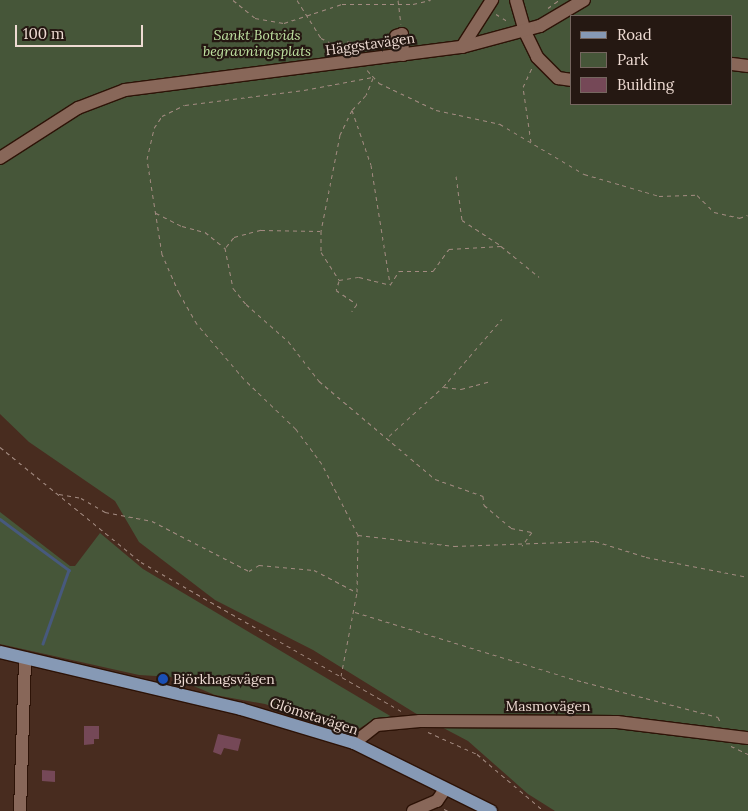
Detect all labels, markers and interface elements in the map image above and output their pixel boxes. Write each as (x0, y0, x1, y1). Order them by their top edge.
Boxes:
scale bar (18, 15, 145, 47)
legend (570, 15, 733, 105)
text: 100 m (23, 24, 64, 43)
text: Road (617, 25, 652, 44)
park label: Sankt Botvids begravningsplats (203, 27, 311, 59)
street label: Häggstavägen (324, 29, 416, 59)
text: Park (617, 50, 648, 69)
text: Building (617, 75, 674, 94)
place label: Björkhagsvägen (173, 671, 275, 687)
marker: Björkhagsvägen (157, 673, 169, 685)
street label: Glömstavägen (268, 694, 360, 738)
street label: Masmovägen (505, 698, 591, 714)

